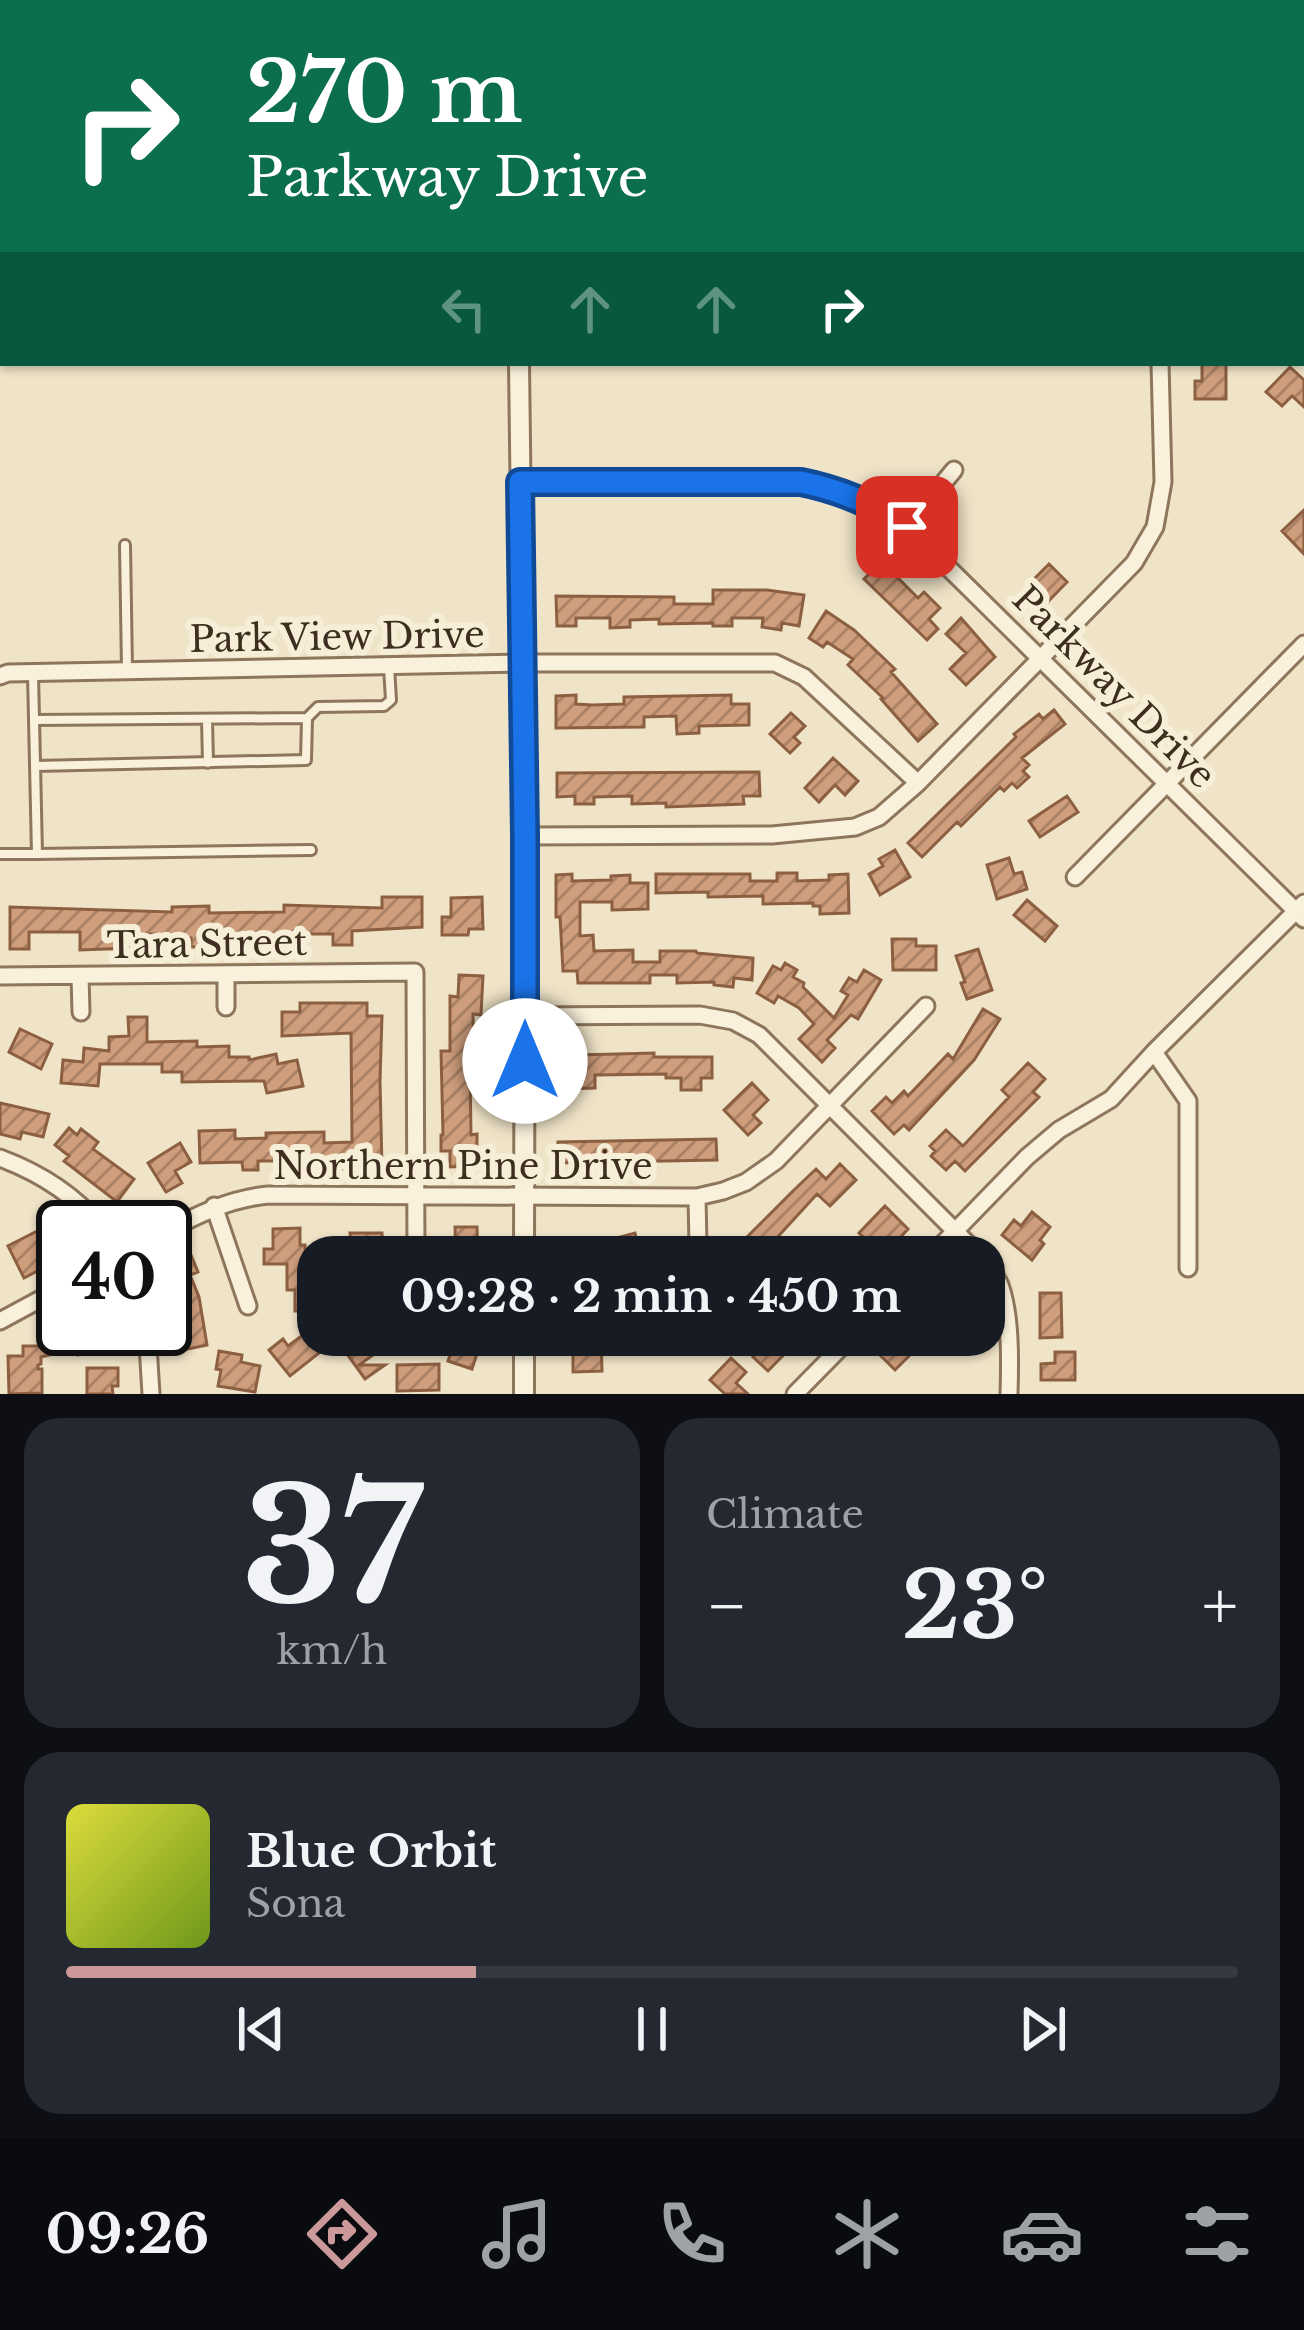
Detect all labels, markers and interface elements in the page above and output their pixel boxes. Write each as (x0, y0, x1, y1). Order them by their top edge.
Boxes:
text: 270 m (246, 41, 523, 145)
icon: right (48, 48, 204, 204)
text: Parkway Drive (246, 144, 648, 211)
icon: left (431, 276, 497, 342)
icon: ahead (557, 276, 623, 342)
icon: ahead (683, 276, 749, 342)
icon: right (809, 276, 875, 342)
pin (856, 476, 958, 578)
icon: arrive (874, 494, 940, 560)
street label: Parkway Drive (1003, 576, 1225, 798)
street label: Park View Drive (189, 612, 485, 662)
street label: Tara Street (106, 920, 308, 968)
position arrow (462, 998, 588, 1124)
street label: Northern Pine Drive (273, 1144, 653, 1189)
speed limit sign: 40 (36, 1200, 192, 1356)
text: 09:28 · 2 min · 450 m (401, 1268, 901, 1324)
text: 37 (242, 1451, 422, 1644)
text: Climate (706, 1490, 864, 1539)
text: 23° (902, 1551, 1048, 1662)
text: − (706, 1565, 748, 1647)
text: + (1202, 1565, 1238, 1647)
text: km/h (277, 1626, 387, 1675)
text: Blue Orbit (246, 1823, 496, 1879)
text: Sona (246, 1879, 345, 1928)
icon: previous (228, 1996, 294, 2062)
icon: pause (619, 1996, 685, 2062)
icon: next (1010, 1996, 1076, 2062)
icon: directions (300, 2192, 384, 2276)
icon: music (475, 2192, 559, 2276)
icon: phone (650, 2192, 734, 2276)
icon: climate (825, 2192, 909, 2276)
icon: car (1000, 2192, 1084, 2276)
icon: filters (1175, 2192, 1259, 2276)
text: 09:26 (45, 2201, 209, 2268)

